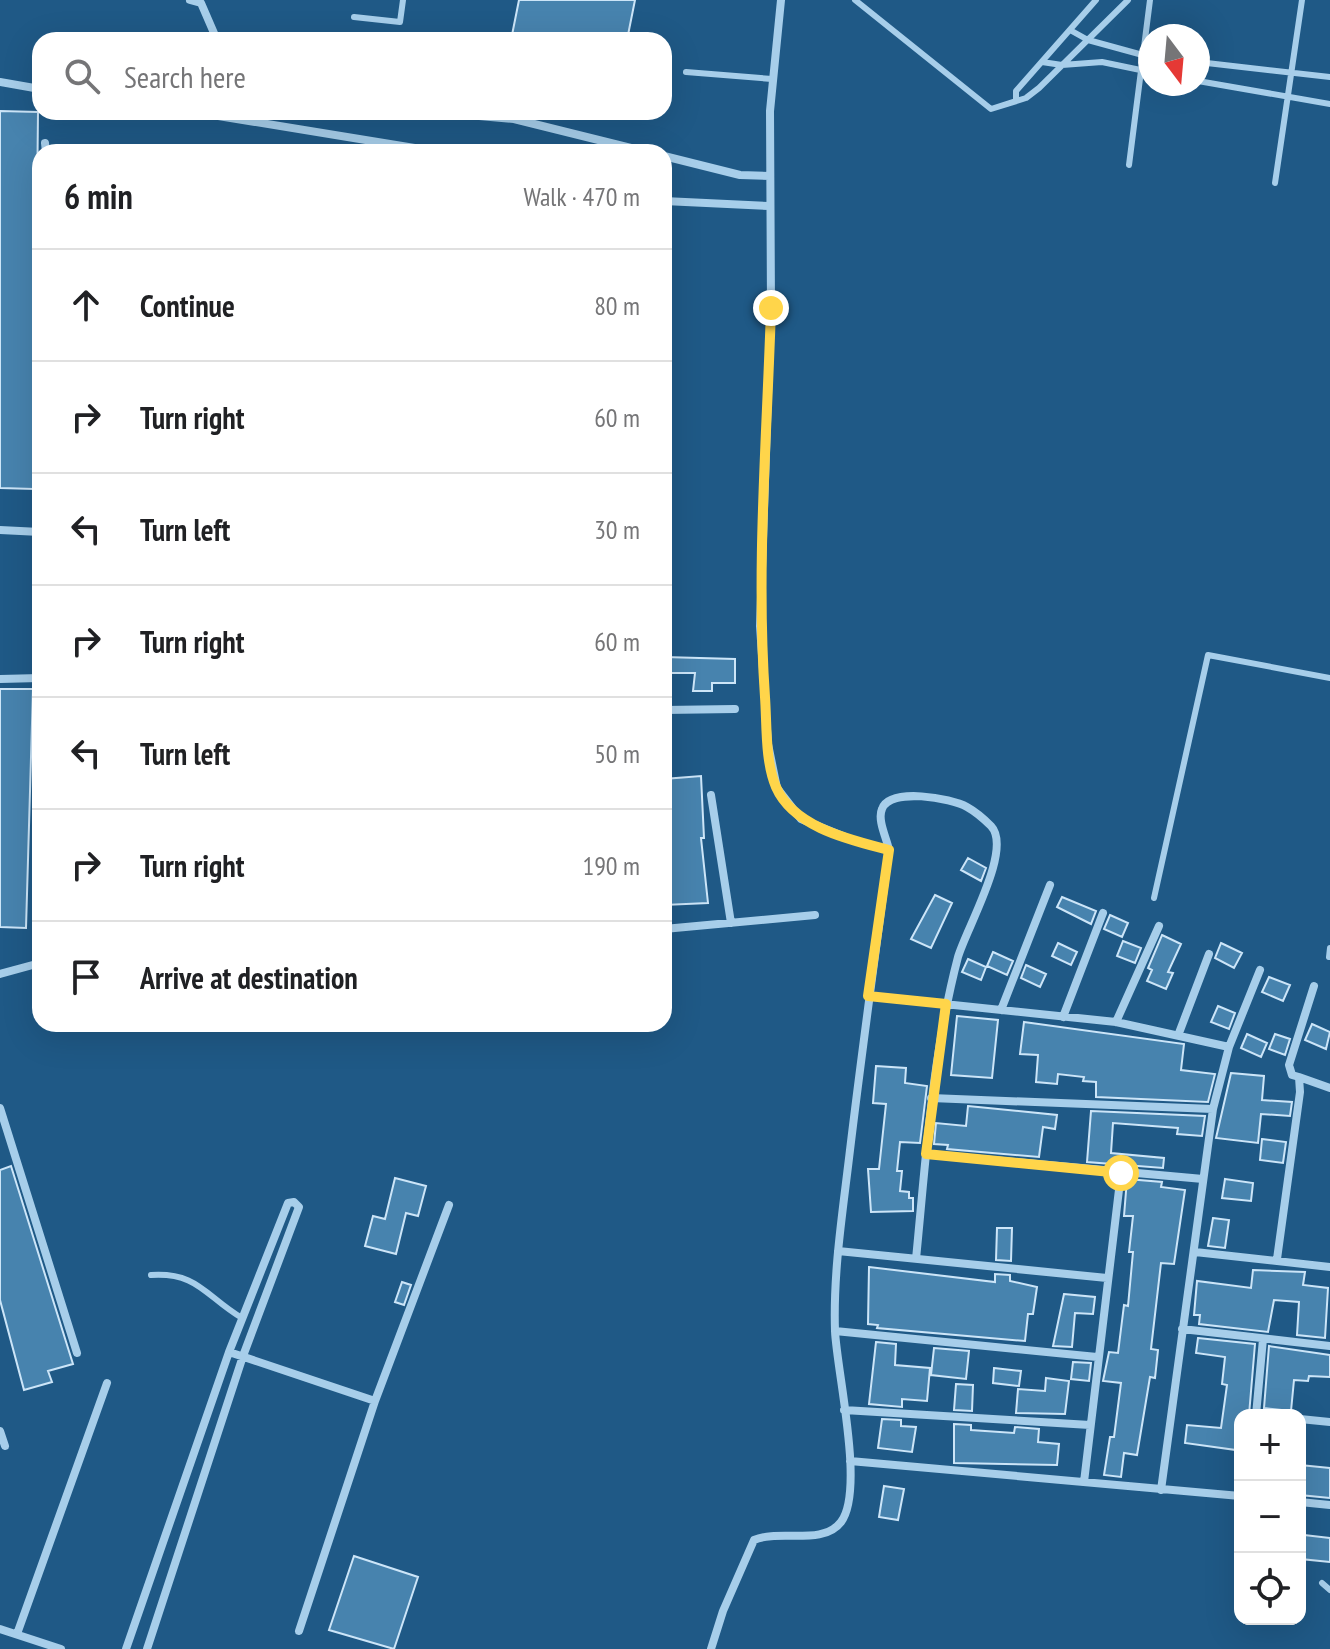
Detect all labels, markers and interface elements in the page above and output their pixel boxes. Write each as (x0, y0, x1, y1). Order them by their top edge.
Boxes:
north arrow (1138, 24, 1210, 96)
search box (32, 32, 672, 120)
icon: search (60, 54, 104, 98)
text: Search here (124, 57, 246, 96)
text: 6 min (64, 174, 133, 218)
text: Walk · 470 m (523, 180, 640, 213)
icon: ahead (64, 283, 108, 327)
text: Continue (140, 286, 235, 325)
text: 80 m (594, 289, 640, 322)
route end (753, 290, 789, 326)
icon: right (64, 395, 108, 439)
text: Turn right (140, 398, 244, 437)
text: 60 m (594, 401, 640, 434)
icon: left (64, 507, 108, 551)
text: Turn left (140, 510, 230, 549)
text: 30 m (594, 513, 640, 546)
icon: right (64, 619, 108, 663)
text: Turn right (140, 622, 244, 661)
text: 60 m (594, 625, 640, 658)
icon: left (64, 731, 108, 775)
text: Turn left (140, 734, 230, 773)
text: 50 m (594, 737, 640, 770)
icon: right (64, 843, 108, 887)
text: Turn right (140, 846, 244, 885)
text: 190 m (582, 849, 640, 882)
icon: arrive (64, 955, 108, 999)
text: Arrive at destination (140, 958, 358, 997)
route start (1103, 1155, 1139, 1191)
map controls (1234, 1409, 1306, 1625)
button: + (1234, 1409, 1306, 1481)
button: − (1234, 1481, 1306, 1553)
button: locate (1234, 1553, 1306, 1625)

